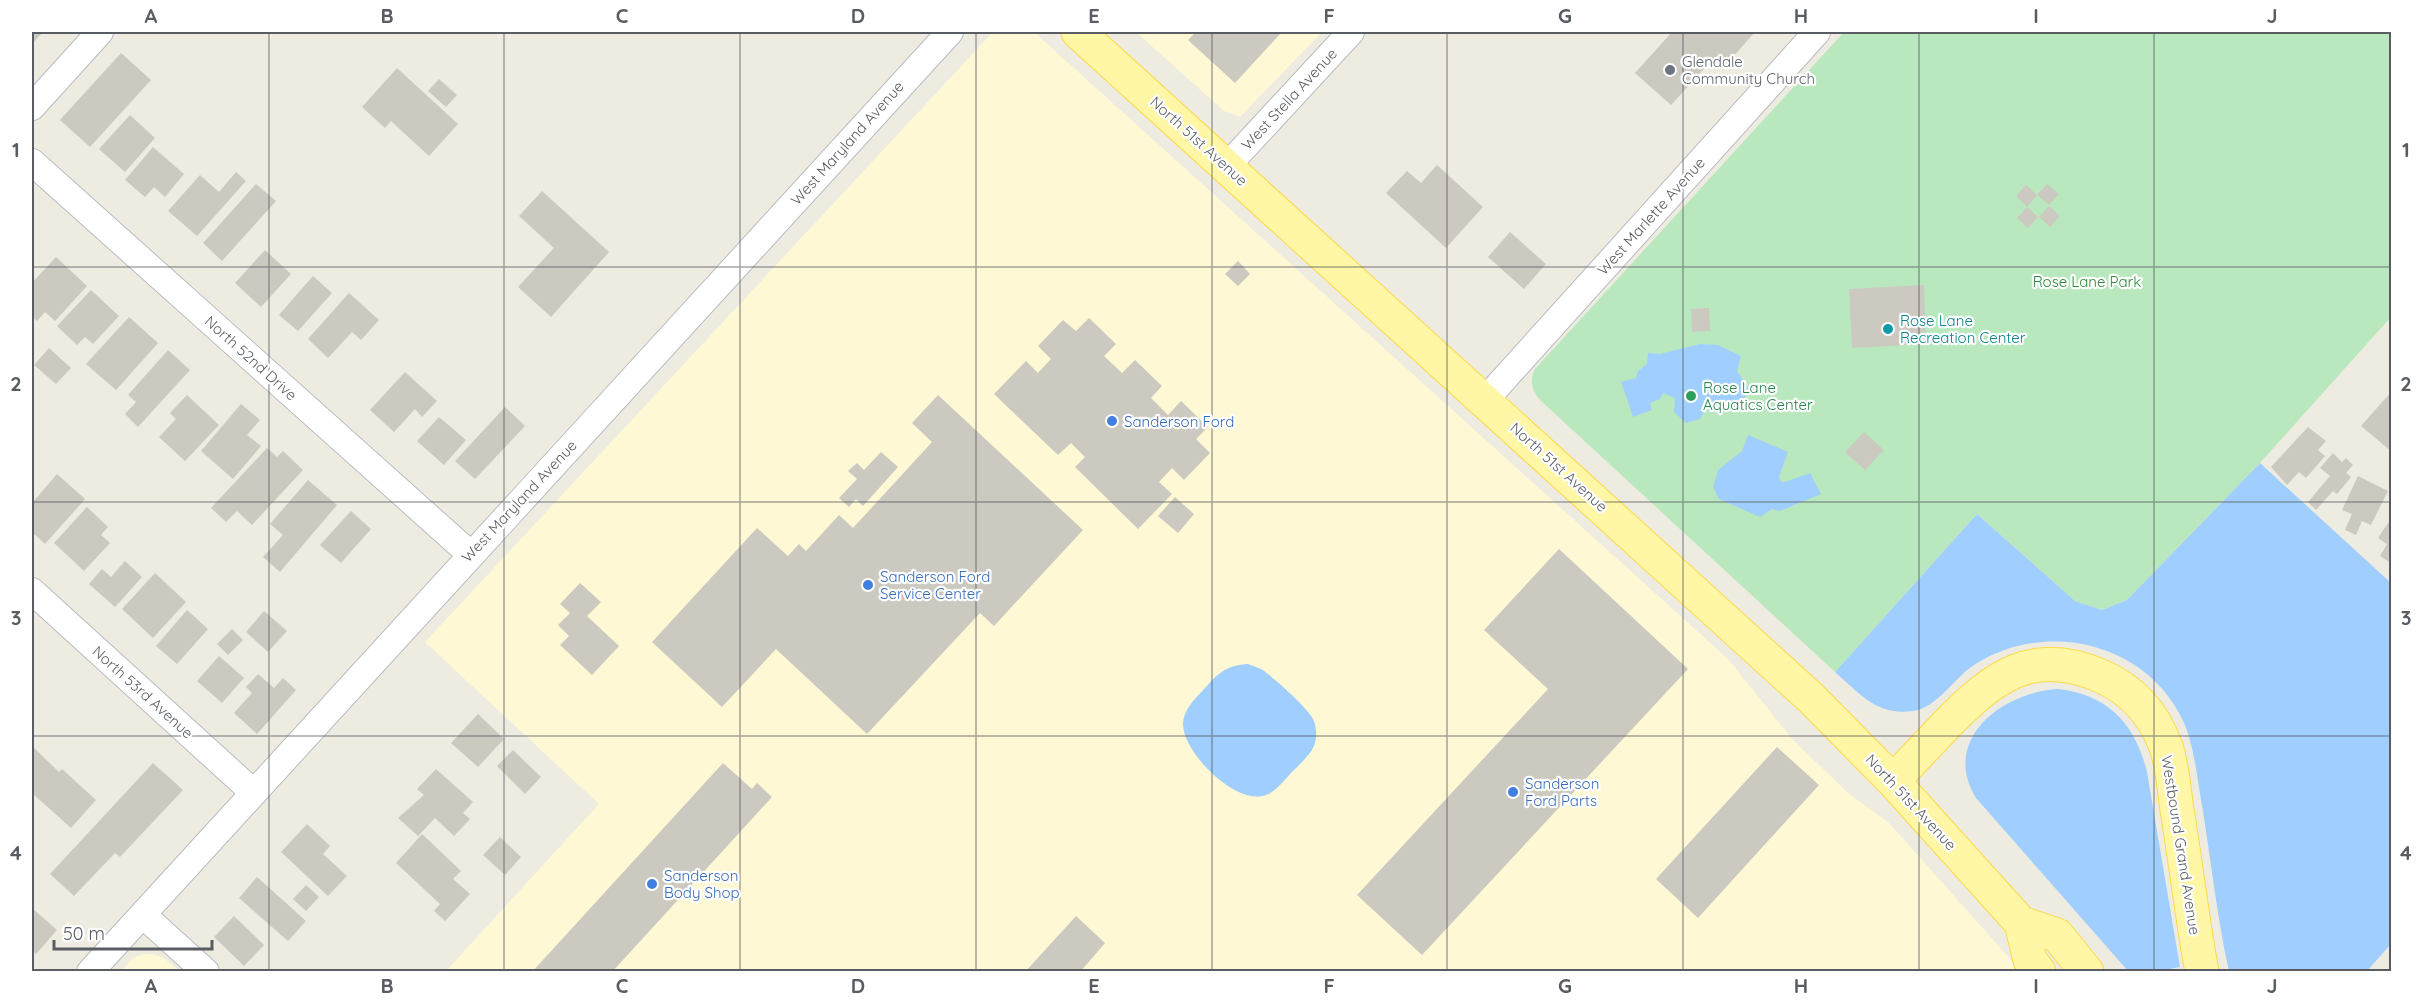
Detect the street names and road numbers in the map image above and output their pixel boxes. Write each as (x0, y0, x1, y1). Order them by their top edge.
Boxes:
street label: West Stella Avenue (1237, 44, 1341, 154)
street label: West Maryland Avenue (786, 77, 908, 209)
street label: North 51st Avenue (1146, 92, 1252, 190)
street label: West Marlette Avenue (1593, 153, 1709, 279)
street label: North 52nd Drive (201, 311, 301, 405)
street label: North 51st Avenue (1506, 418, 1612, 516)
street label: West Maryland Avenue (457, 436, 581, 566)
street label: North 53rd Avenue (89, 642, 197, 742)
street label: North 51st Avenue (1862, 750, 1960, 854)
street label: Westbound Grand Avenue (2157, 754, 2205, 936)

